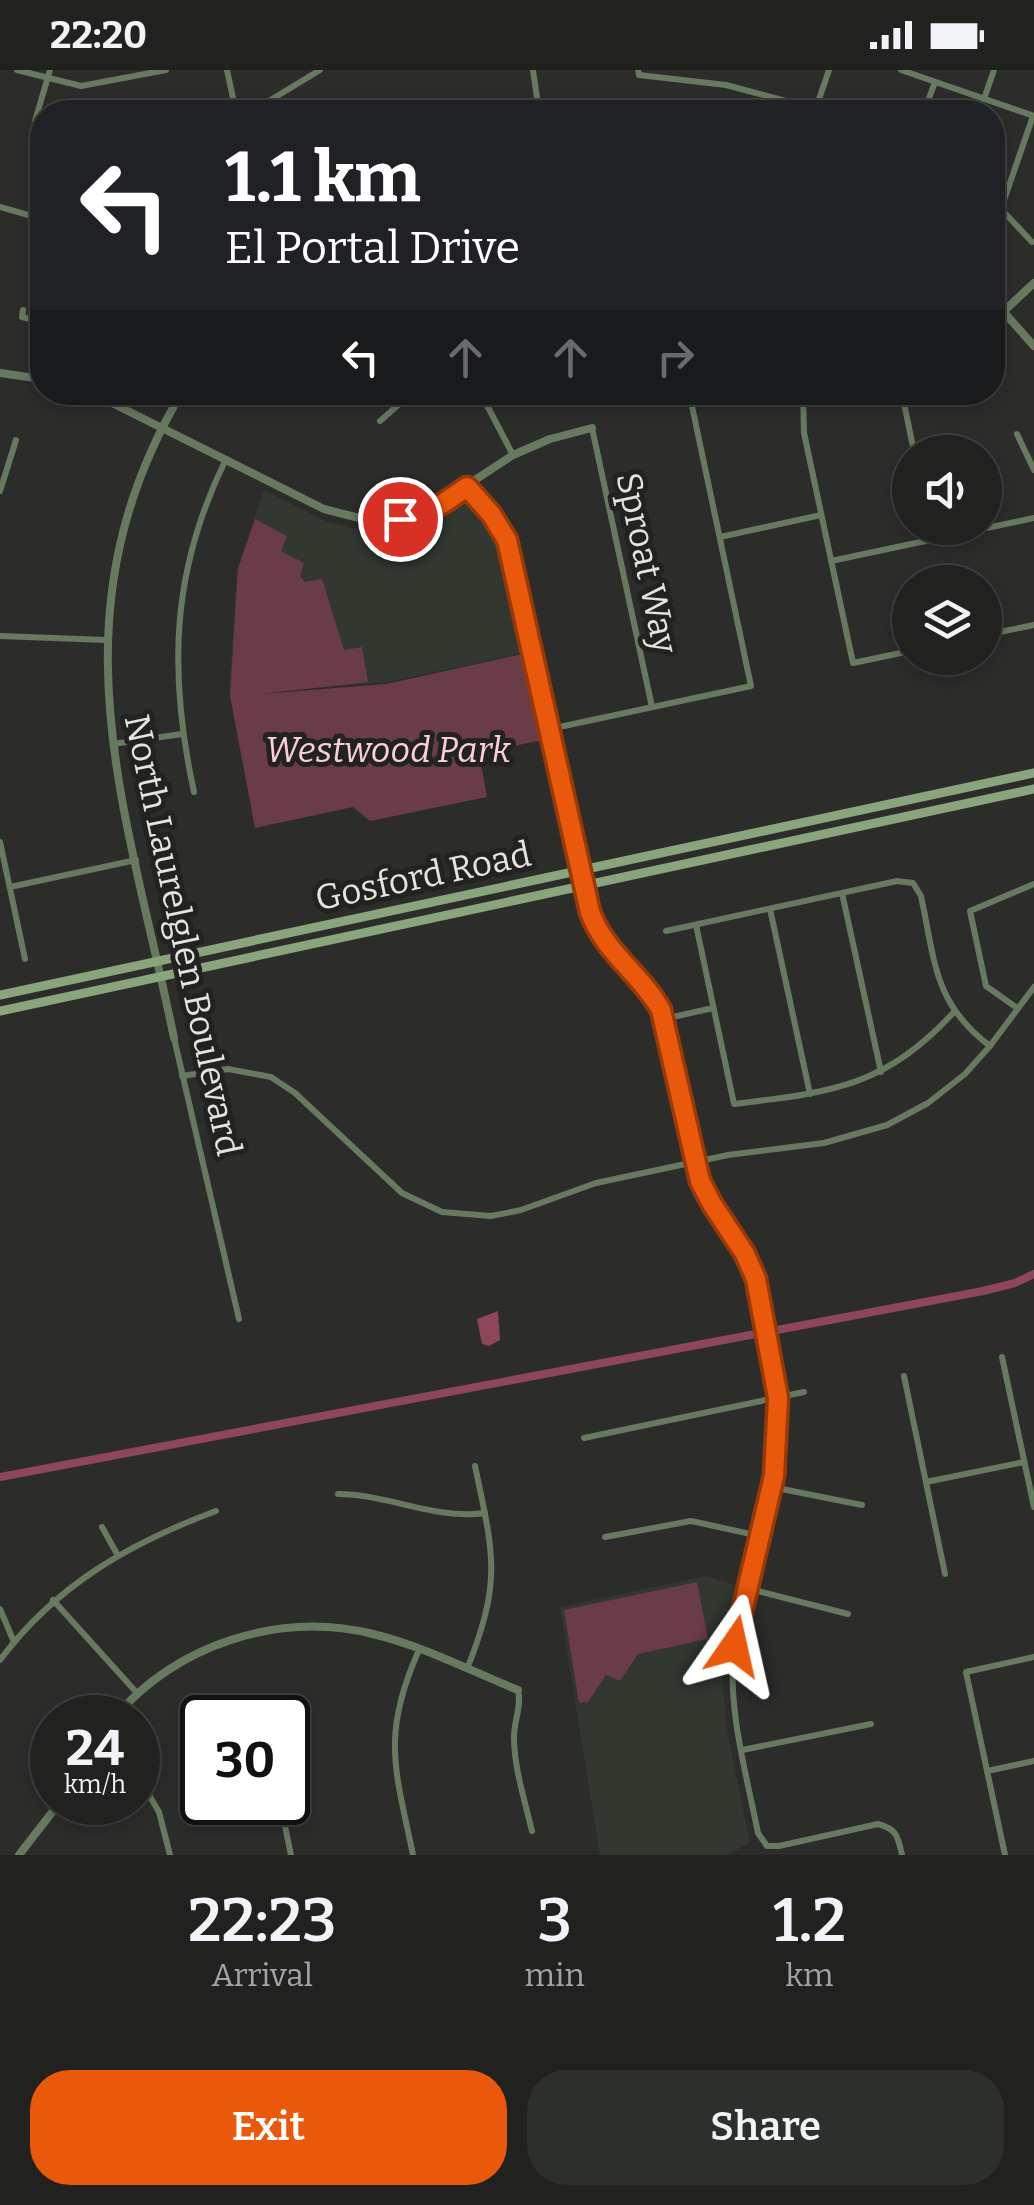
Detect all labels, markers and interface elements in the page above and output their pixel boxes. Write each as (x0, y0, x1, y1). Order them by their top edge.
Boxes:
text: 22:20 (50, 12, 147, 58)
text: 1.1 km (225, 136, 421, 220)
icon: left (60, 140, 190, 270)
text: El Portal Drive (225, 221, 520, 275)
icon: left (333, 330, 388, 385)
icon: ahead (438, 330, 493, 385)
icon: ahead (543, 330, 598, 385)
icon: right (648, 330, 703, 385)
map controls (892, 435, 1002, 675)
button: sound (892, 435, 1002, 545)
street label: Sproat Way (607, 469, 687, 658)
pin (358, 477, 443, 562)
icon: arrive (373, 492, 428, 547)
button: layers (892, 565, 1002, 675)
street label: North Laurelglen Boulevard (116, 711, 250, 1159)
park label: Westwood Park (265, 729, 512, 771)
street label: Gosford Road (311, 833, 535, 919)
position arrow (682, 1594, 786, 1698)
speed limit sign: 30 (180, 1695, 310, 1825)
text: 24 (66, 1718, 124, 1778)
text: km/h (64, 1770, 126, 1800)
text: 22:23 (188, 1885, 336, 1957)
text: 3 (537, 1885, 572, 1957)
text: 1.2 (773, 1885, 846, 1957)
text: Arrival (212, 1956, 313, 1994)
text: min (524, 1956, 585, 1994)
text: km (785, 1956, 833, 1994)
button: Exit (30, 2070, 507, 2185)
button: Share (527, 2070, 1004, 2185)

